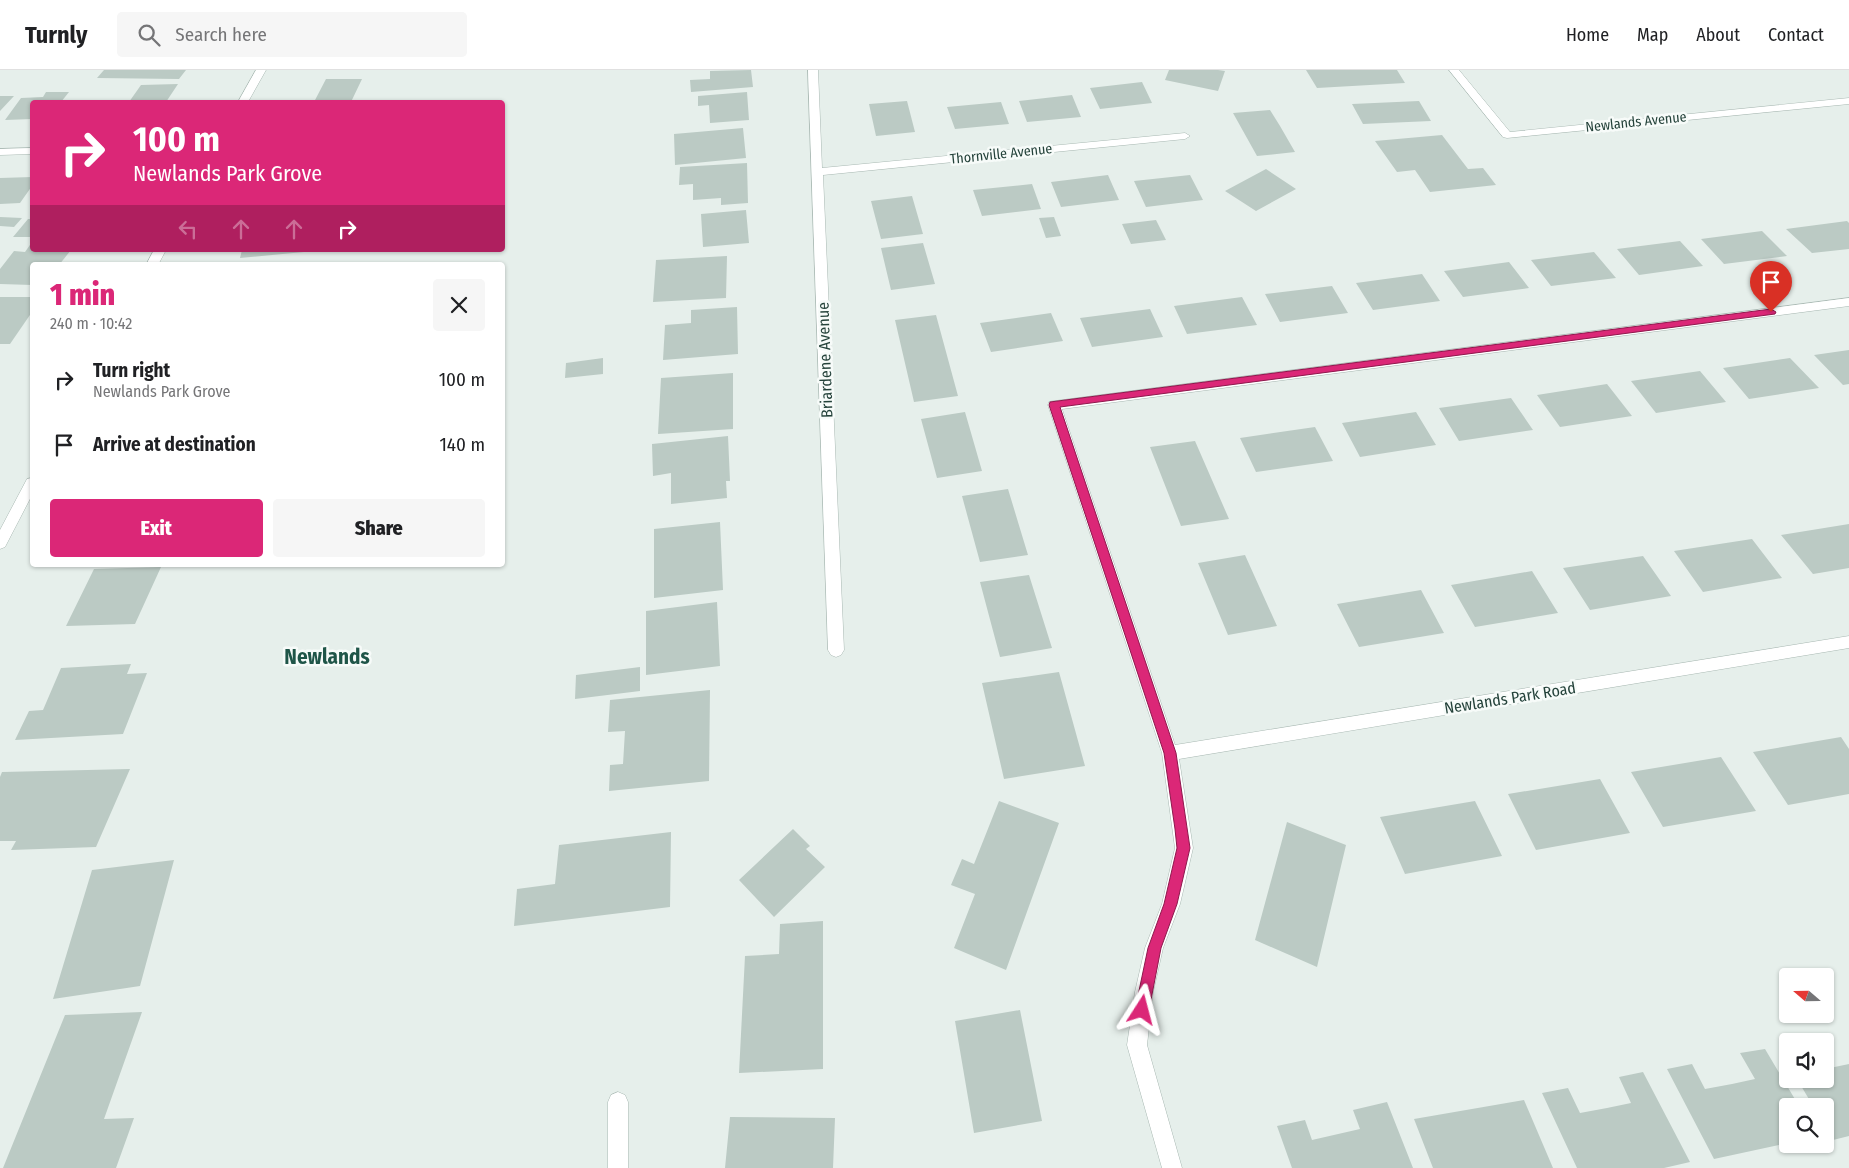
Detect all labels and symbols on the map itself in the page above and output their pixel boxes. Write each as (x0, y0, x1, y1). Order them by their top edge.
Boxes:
street label: Newlands Avenue (1585, 108, 1687, 136)
street label: Thornville Avenue (949, 140, 1053, 168)
pin (1750, 261, 1792, 312)
street label: Briardene Avenue (813, 302, 837, 418)
district label: Newlands (284, 644, 370, 670)
street label: Newlands Park Road (1443, 678, 1577, 718)
north arrow (1779, 968, 1834, 1022)
position arrow (1115, 983, 1167, 1035)

